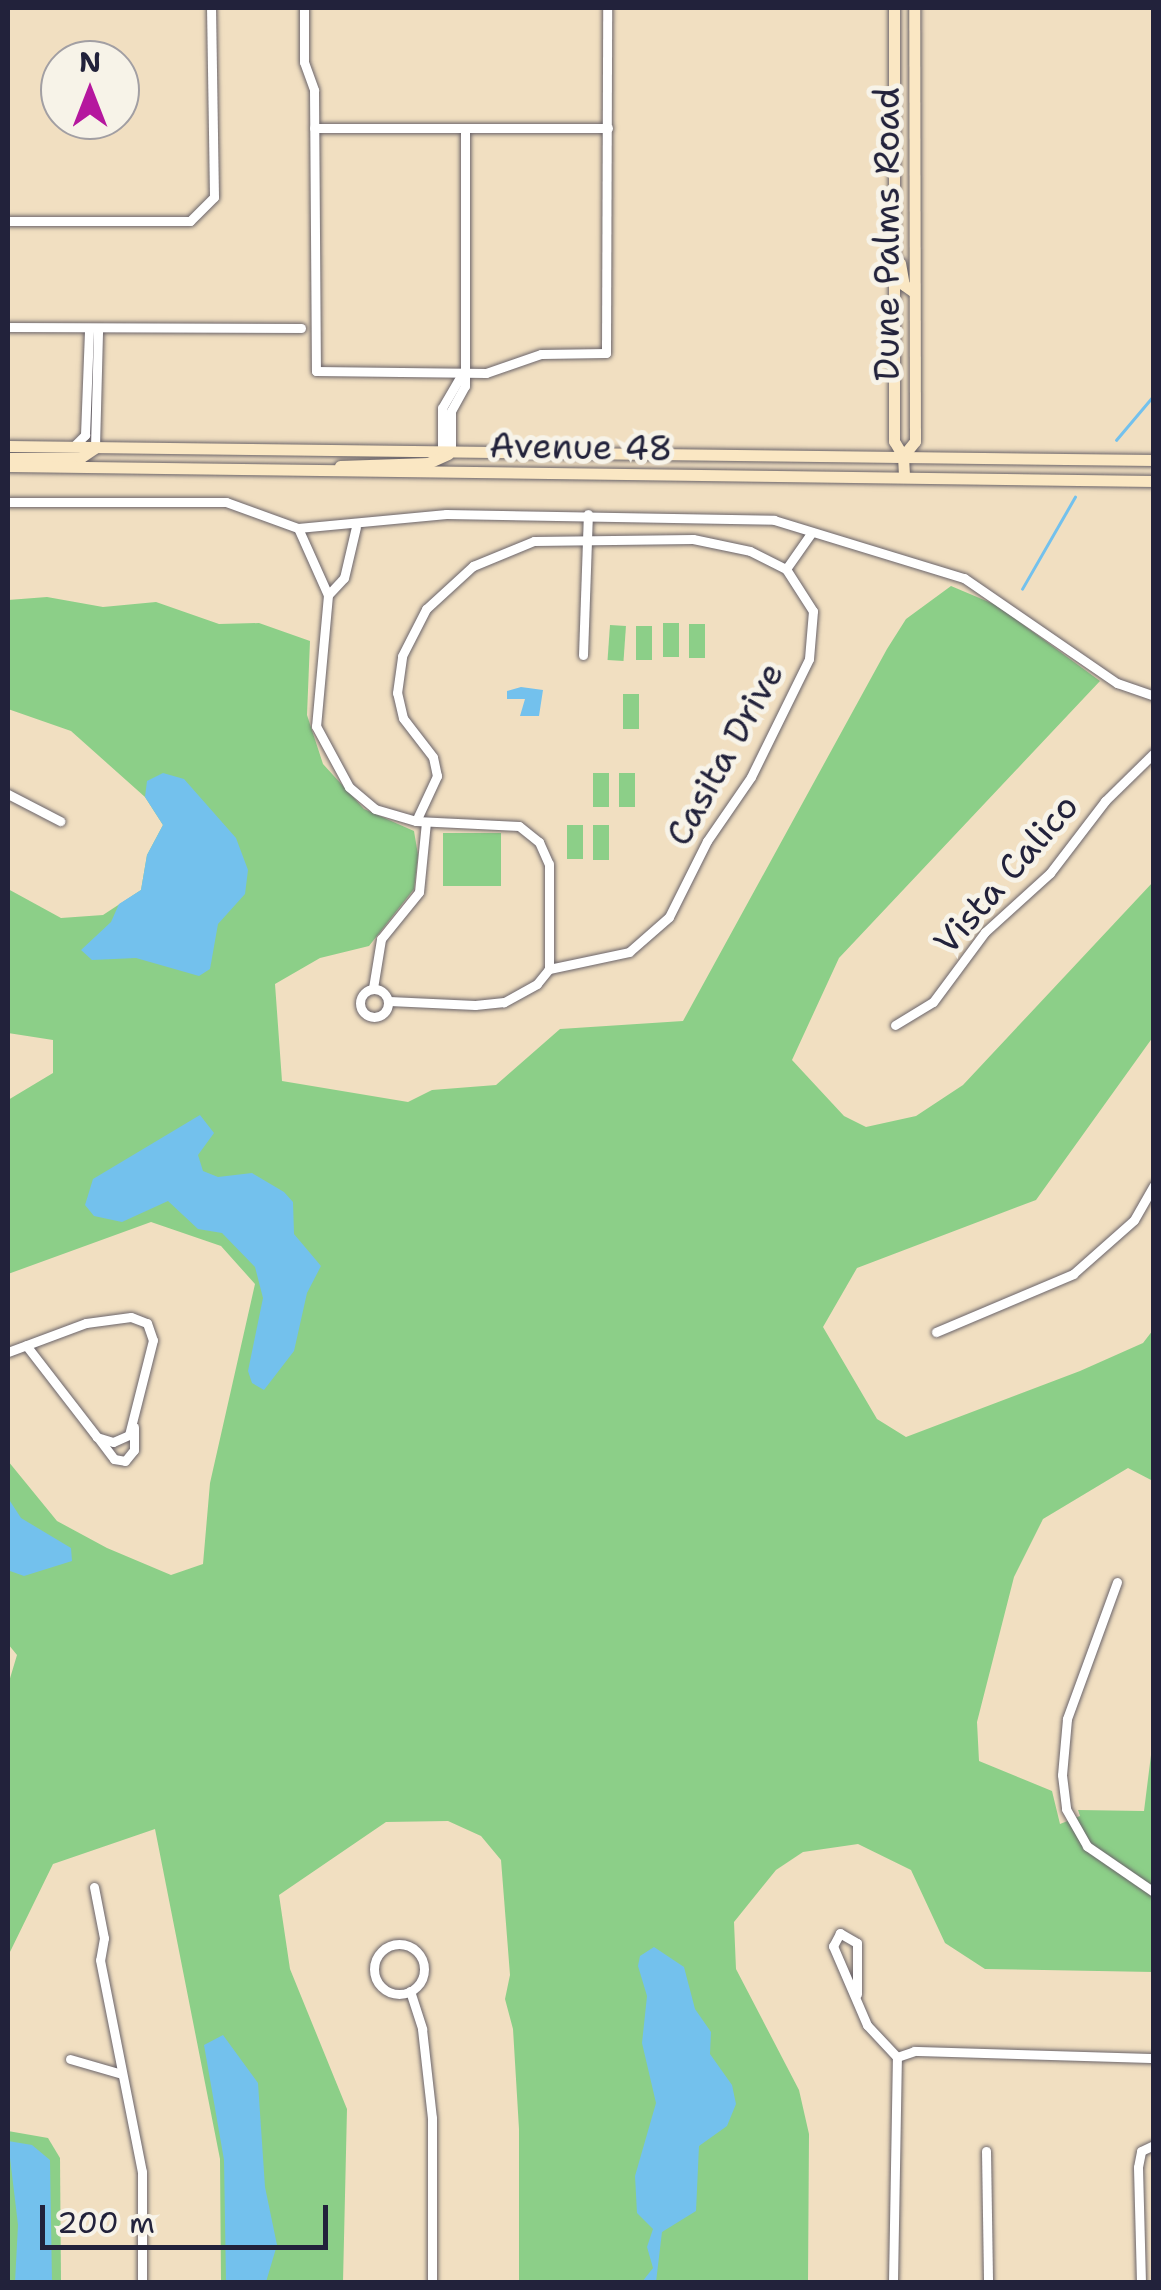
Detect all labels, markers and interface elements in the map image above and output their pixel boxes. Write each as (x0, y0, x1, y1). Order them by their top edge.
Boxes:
north arrow (40, 40, 140, 140)
text: N (79, 43, 101, 81)
street label: Dune Palms Road (866, 87, 908, 381)
street label: Avenue 48 (489, 424, 673, 470)
street label: Casita Drive (657, 655, 793, 853)
street label: Vista Calico (925, 785, 1087, 963)
scale bar (45, 2185, 332, 2247)
text: 200 m (57, 2202, 155, 2243)

